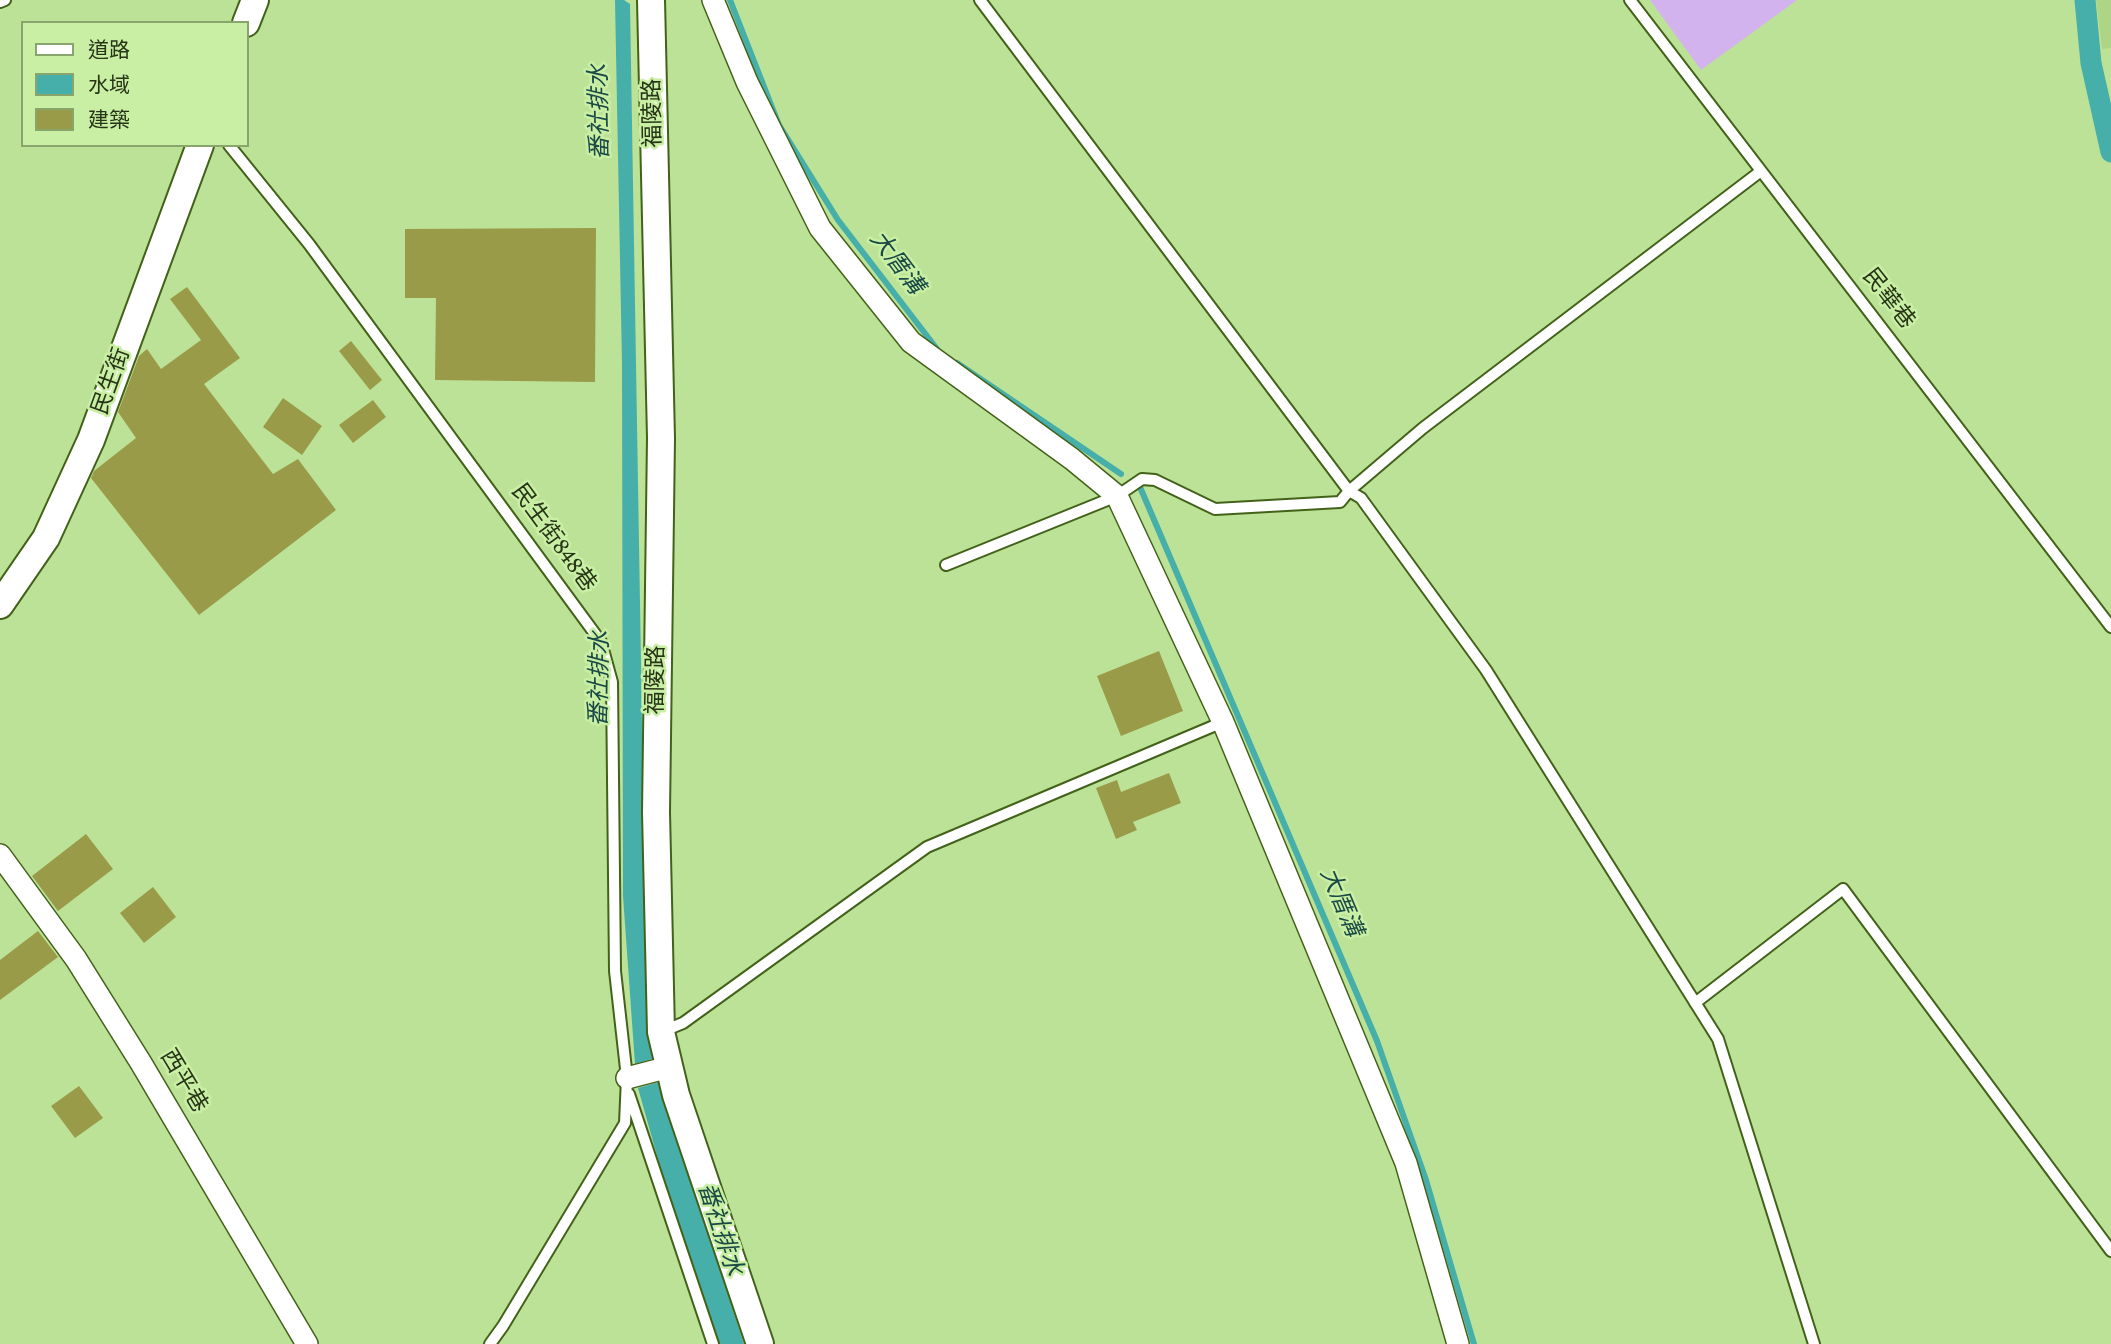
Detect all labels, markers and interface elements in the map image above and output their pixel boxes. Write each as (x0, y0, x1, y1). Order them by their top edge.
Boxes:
legend (21, 21, 248, 147)
text: 道路 (88, 35, 130, 67)
water label: 番社排水 (587, 64, 617, 160)
text: 水域 (88, 70, 130, 102)
street label: 福陵路 (641, 78, 669, 148)
text: 建築 (88, 105, 130, 137)
water label: 大厝溝 (862, 227, 928, 301)
street label: 民華巷 (1855, 264, 1919, 336)
street label: 民生街 (88, 345, 138, 419)
street label: 民生街848巷 (504, 480, 600, 598)
water label: 番社排水 (587, 631, 617, 727)
street label: 福陵路 (644, 645, 672, 715)
water label: 大厝溝 (1312, 864, 1366, 942)
street label: 西平巷 (152, 1045, 212, 1119)
water label: 番社排水 (689, 1180, 747, 1280)

